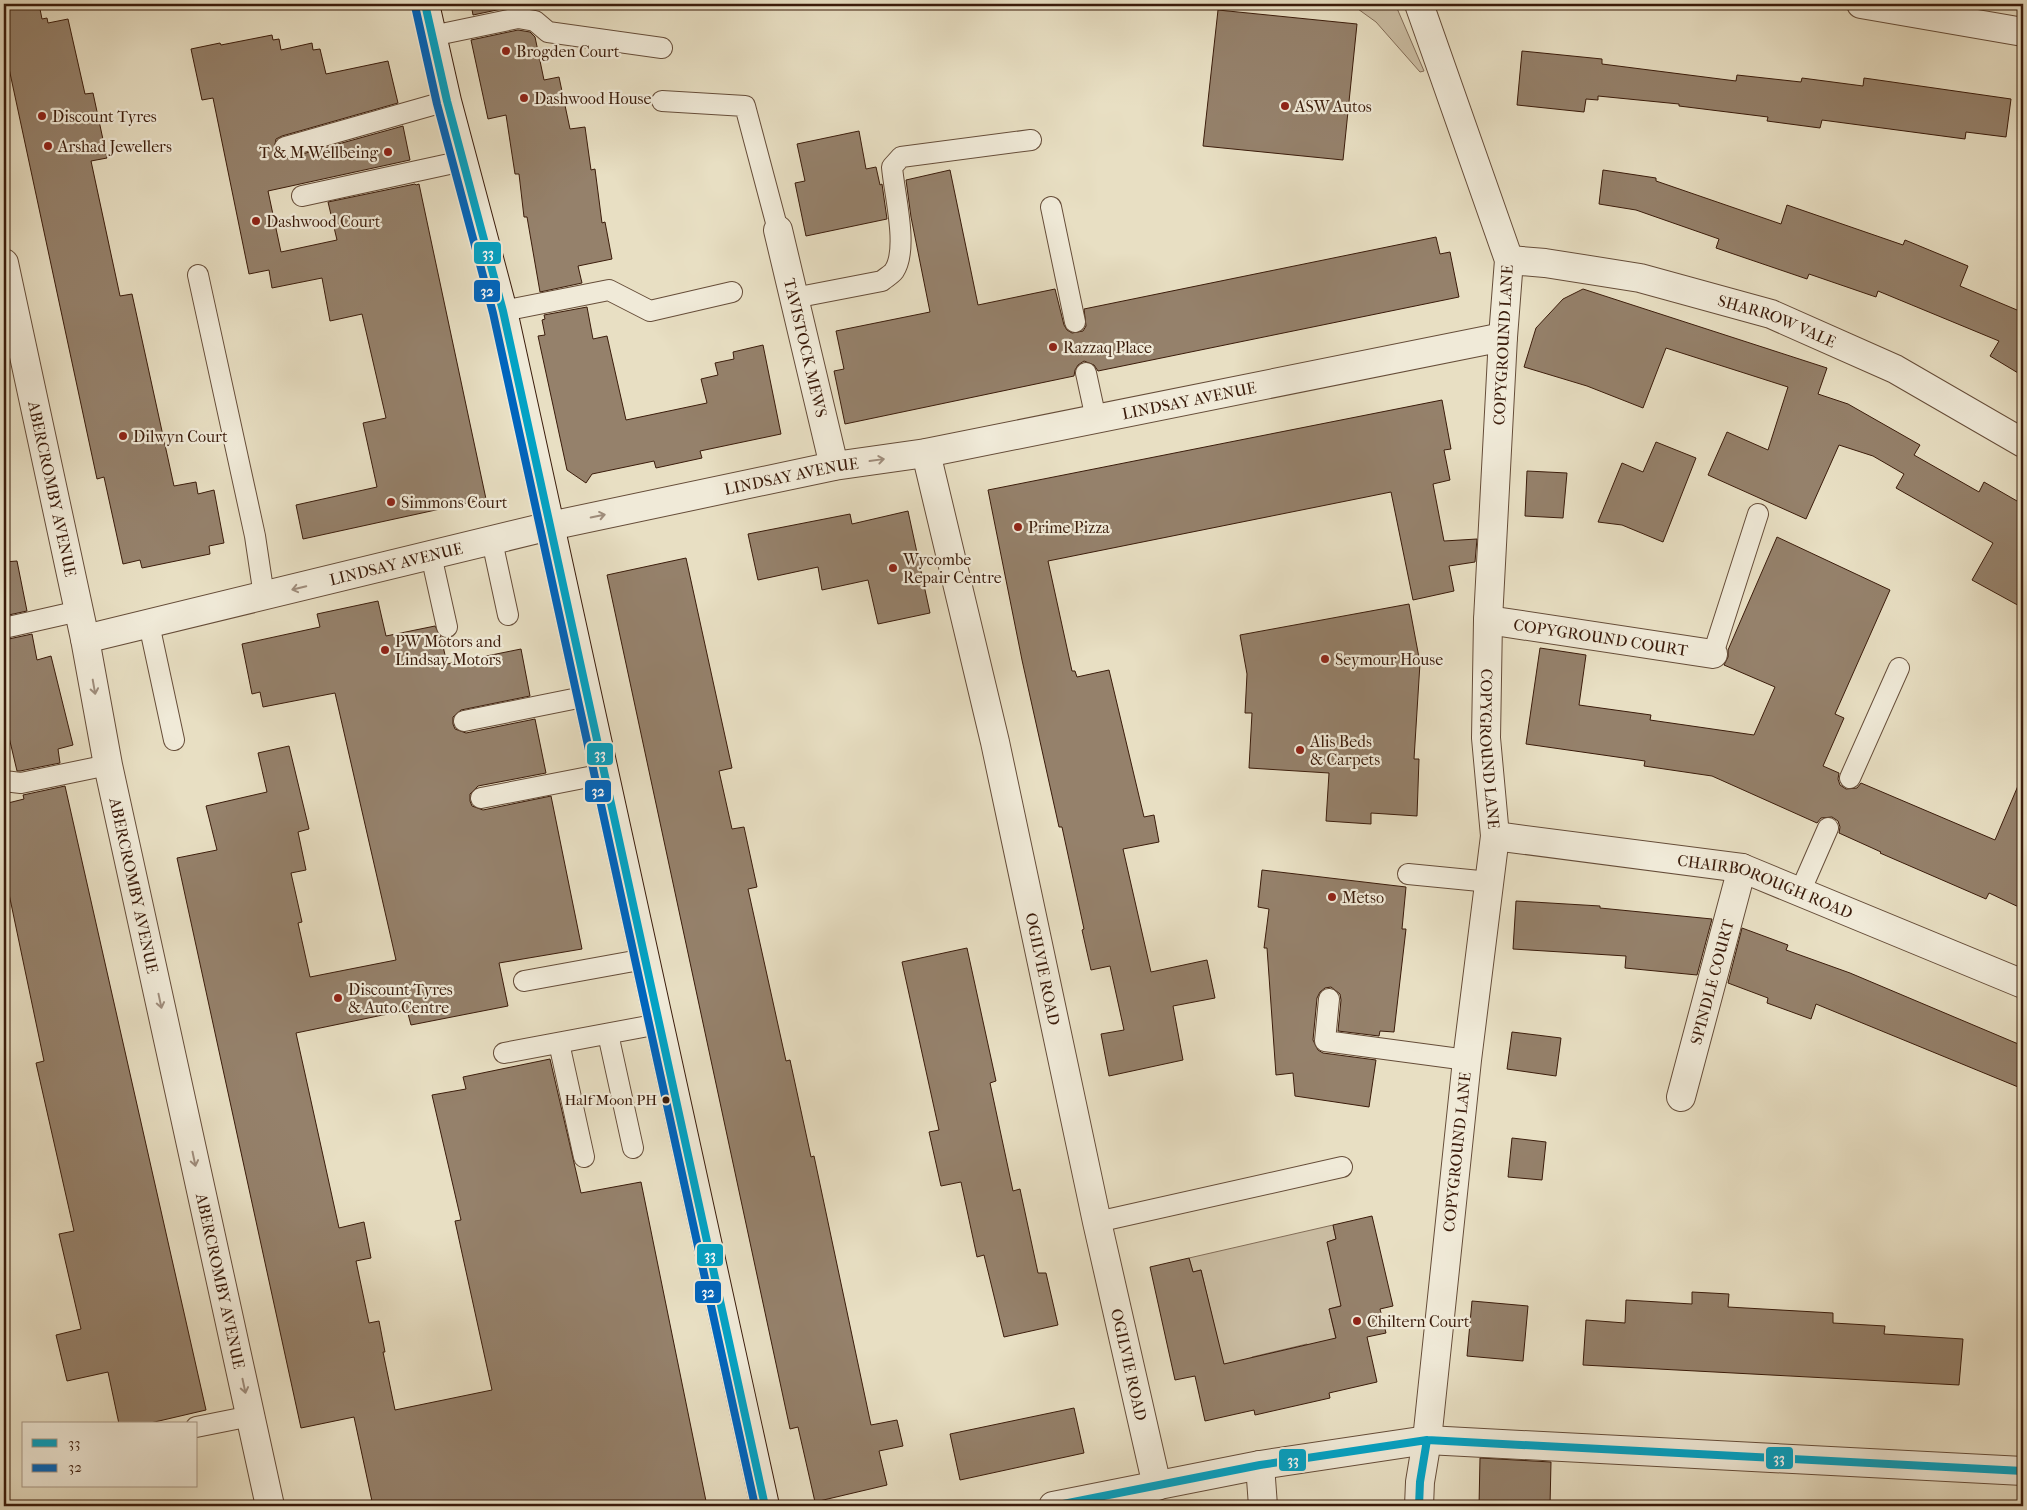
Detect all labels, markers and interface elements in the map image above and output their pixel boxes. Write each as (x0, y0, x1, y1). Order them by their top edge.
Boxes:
place label: Brogden Court (516, 42, 620, 61)
marker: Brogden Court (500, 45, 512, 57)
place label: Dashwood House (534, 89, 651, 108)
marker: Dashwood House (518, 92, 530, 104)
place label: ASW Autos (1294, 97, 1372, 116)
marker: ASW Autos (1279, 100, 1291, 112)
place label: Discount Tyres (52, 107, 157, 126)
marker: Discount Tyres (36, 110, 48, 122)
place label: Arshad Jewellers (57, 137, 172, 156)
marker: Arshad Jewellers (42, 140, 54, 152)
place label: T & M Wellbeing (259, 143, 378, 162)
marker: T & M Wellbeing (382, 146, 394, 158)
place label: Dashwood Court (266, 212, 381, 231)
marker: Dashwood Court (250, 215, 262, 227)
line badge: 33 (473, 241, 502, 265)
text: 33 (482, 245, 494, 262)
street label: COPYGROUND LANE (1489, 264, 1517, 426)
street label: TAVISTOCK MEWS (780, 276, 832, 419)
line badge: 32 (473, 279, 501, 303)
text: 32 (481, 283, 493, 300)
street label: SHARROW VALE (1716, 290, 1839, 351)
place label: Razzaq Place (1063, 338, 1152, 357)
marker: Razzaq Place (1047, 341, 1059, 353)
street label: LINDSAY AVENUE (1120, 377, 1258, 423)
street label: ABERCROMBY AVENUE (24, 398, 81, 579)
place label: Dilwyn Court (133, 427, 228, 446)
marker: Dilwyn Court (117, 430, 129, 442)
street label: LINDSAY AVENUE (722, 453, 860, 498)
one-way arrow (869, 455, 885, 465)
place label: Simmons Court (401, 493, 508, 512)
marker: Simmons Court (385, 496, 397, 508)
one-way arrow (589, 511, 605, 520)
place label: Prime Pizza (1028, 518, 1110, 537)
marker: Prime Pizza (1012, 521, 1024, 533)
street label: LINDSAY AVENUE (327, 538, 465, 589)
place label: Wycombe Repair Centre (902, 550, 1002, 587)
marker: Wycombe Repair Centre (887, 562, 899, 574)
one-way arrow (291, 584, 307, 593)
street label: COPYGROUND COURT (1512, 614, 1689, 660)
place label: PW Motors and Lindsay Motors (395, 632, 502, 669)
marker: PW Motors and Lindsay Motors (379, 644, 391, 656)
place label: Seymour House (1335, 650, 1443, 669)
marker: Seymour House (1319, 653, 1331, 665)
street label: COPYGROUND LANE (1476, 668, 1504, 830)
one-way arrow (90, 679, 99, 695)
place label: Alis Beds & Carpets (1309, 732, 1380, 769)
line badge: 33 (586, 742, 614, 766)
marker: Alis Beds & Carpets (1294, 744, 1306, 756)
text: 33 (594, 746, 606, 763)
line badge: 32 (584, 779, 612, 803)
text: 32 (592, 783, 604, 800)
street label: ABERCROMBY AVENUE (106, 795, 163, 975)
street label: CHAIRBOROUGH ROAD (1676, 850, 1856, 922)
place label: Metso (1342, 888, 1384, 907)
marker: Metso (1326, 891, 1338, 903)
street label: OGILVIE ROAD (1022, 911, 1064, 1027)
street label: SPINDLE COURT (1686, 917, 1737, 1047)
place label: Discount Tyres & Auto Centre (348, 980, 453, 1017)
one-way arrow (155, 992, 165, 1008)
marker: Discount Tyres & Auto Centre (332, 992, 344, 1004)
street label: COPYGROUND LANE (1439, 1071, 1475, 1233)
place label: Half Moon PH (565, 1091, 657, 1109)
marker: Half Moon PH (661, 1095, 671, 1105)
one-way arrow (190, 1151, 200, 1167)
street label: ABERCROMBY AVENUE (192, 1191, 249, 1371)
line badge: 33 (696, 1243, 724, 1267)
text: 33 (704, 1247, 716, 1264)
line badge: 32 (694, 1280, 722, 1304)
text: 32 (702, 1284, 714, 1301)
street label: OGILVIE ROAD (1107, 1307, 1151, 1423)
place label: Chiltern Court (1367, 1312, 1470, 1331)
marker: Chiltern Court (1351, 1315, 1363, 1327)
one-way arrow (240, 1378, 249, 1394)
legend (22, 1422, 198, 1488)
text: 33 (68, 1434, 80, 1452)
line badge: 33 (1765, 1446, 1794, 1470)
line badge: 33 (1278, 1448, 1307, 1472)
text: 33 (1773, 1450, 1785, 1467)
text: 33 (1287, 1452, 1299, 1469)
text: 32 (68, 1458, 82, 1476)

